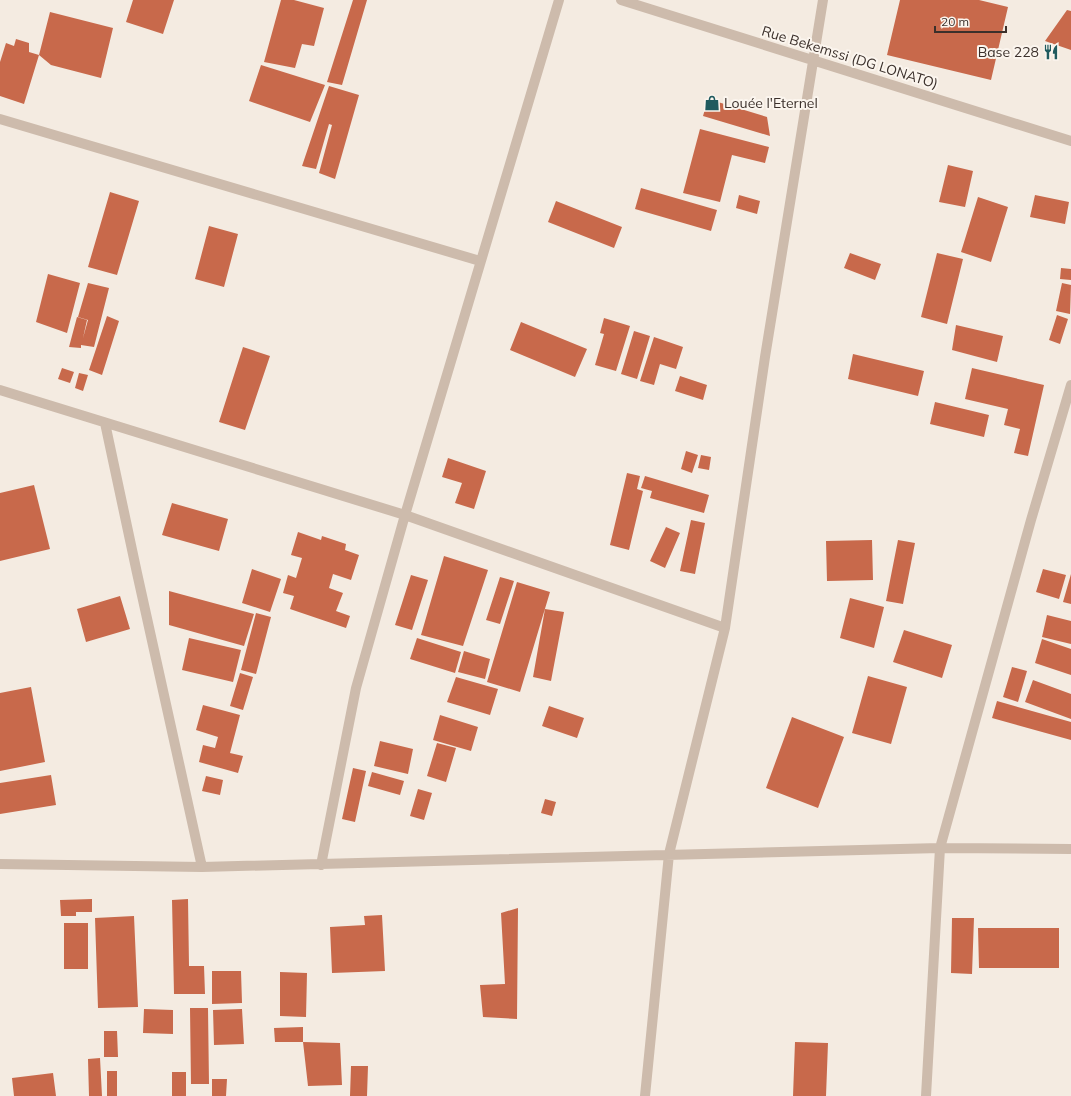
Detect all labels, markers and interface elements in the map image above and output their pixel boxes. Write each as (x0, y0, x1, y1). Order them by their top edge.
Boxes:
scale bar (935, 8, 1006, 34)
text: 20 m (941, 14, 969, 29)
street label: Rue Bekemssi (DG LONATO) (760, 22, 940, 92)
place label: Base 228 (978, 43, 1039, 61)
restaurant icon: Base 228 (1042, 43, 1060, 61)
shop icon: Louée l'Eternel (703, 94, 721, 112)
place label: Louée l'Eternel (724, 94, 818, 112)

